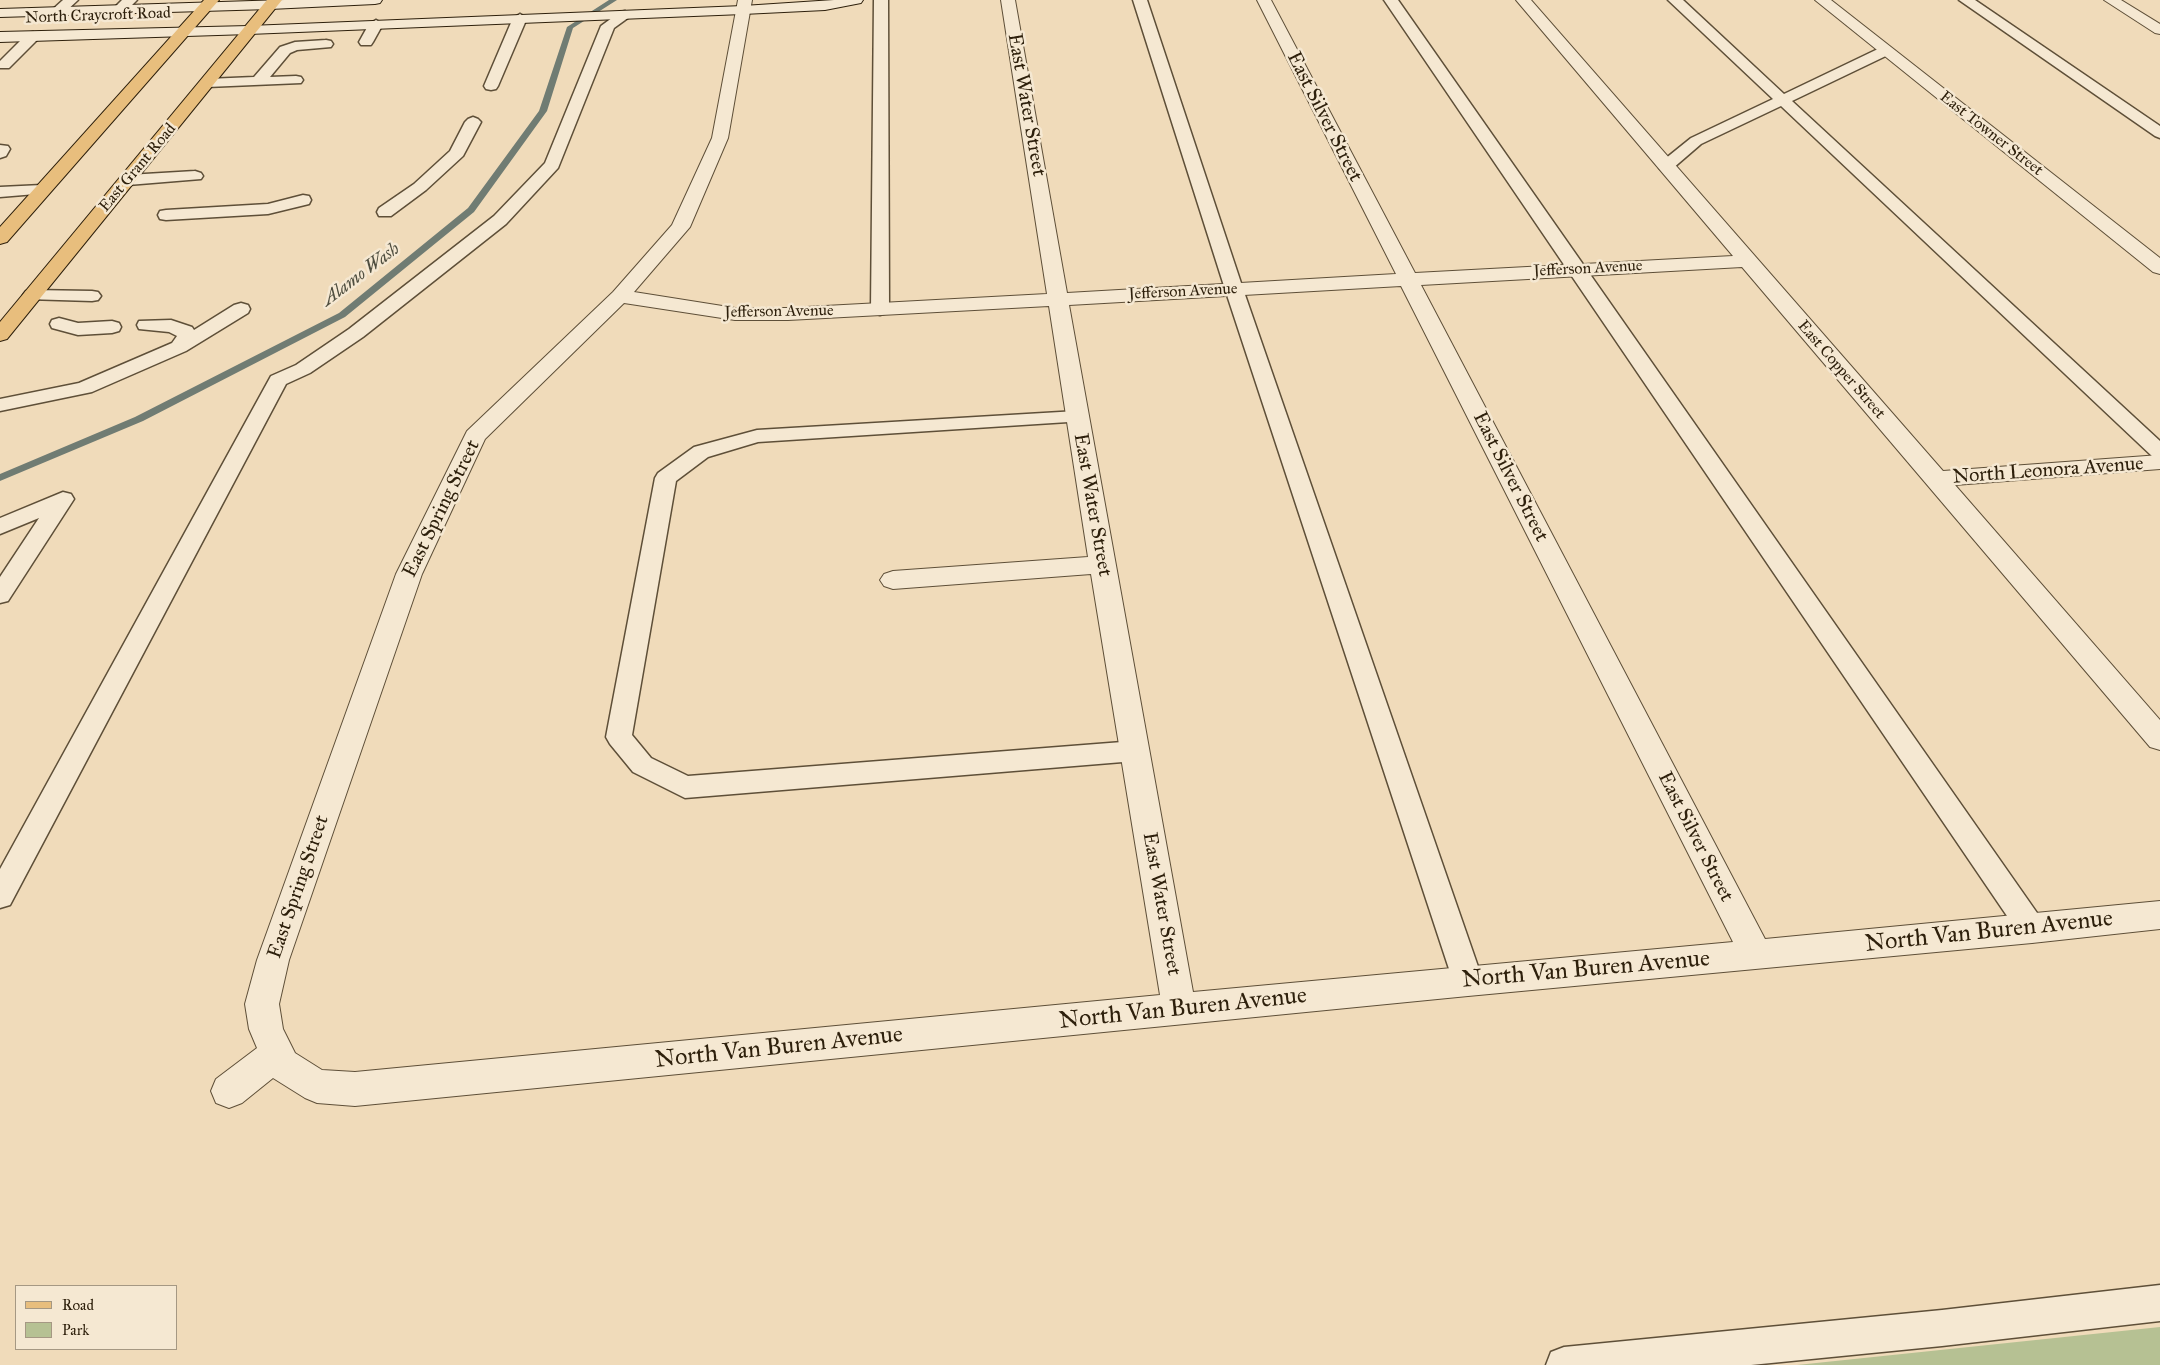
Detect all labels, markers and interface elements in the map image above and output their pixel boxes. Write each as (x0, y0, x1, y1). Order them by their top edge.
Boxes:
street label: North Craycroft Road (25, 4, 171, 28)
street label: East Water Street (1002, 32, 1050, 178)
street label: East Silver Street (1281, 48, 1367, 186)
street label: East Towner Street (1935, 88, 2047, 180)
street label: East Grant Road (95, 120, 181, 216)
water label: Alamo Wash (318, 239, 404, 311)
street label: Jefferson Avenue (1533, 257, 1643, 281)
street label: Jefferson Avenue (1128, 280, 1238, 304)
street label: Jefferson Avenue (724, 301, 834, 323)
street label: East Copper Street (1793, 317, 1889, 423)
street label: East Silver Street (1467, 408, 1553, 546)
street label: East Water Street (1068, 432, 1116, 578)
street label: East Spring Street (398, 436, 486, 582)
street label: North Leonora Avenue (1952, 452, 2144, 490)
street label: East Silver Street (1652, 768, 1738, 906)
street label: East Spring Street (263, 812, 335, 962)
street label: East Water Street (1137, 831, 1185, 977)
street label: North Van Buren Avenue (1864, 905, 2114, 959)
street label: North Van Buren Avenue (1461, 945, 1711, 995)
street label: North Van Buren Avenue (1058, 982, 1308, 1036)
street label: North Van Buren Avenue (654, 1021, 904, 1075)
legend (15, 1285, 178, 1350)
text: Road (62, 1296, 94, 1314)
text: Park (62, 1321, 89, 1339)

